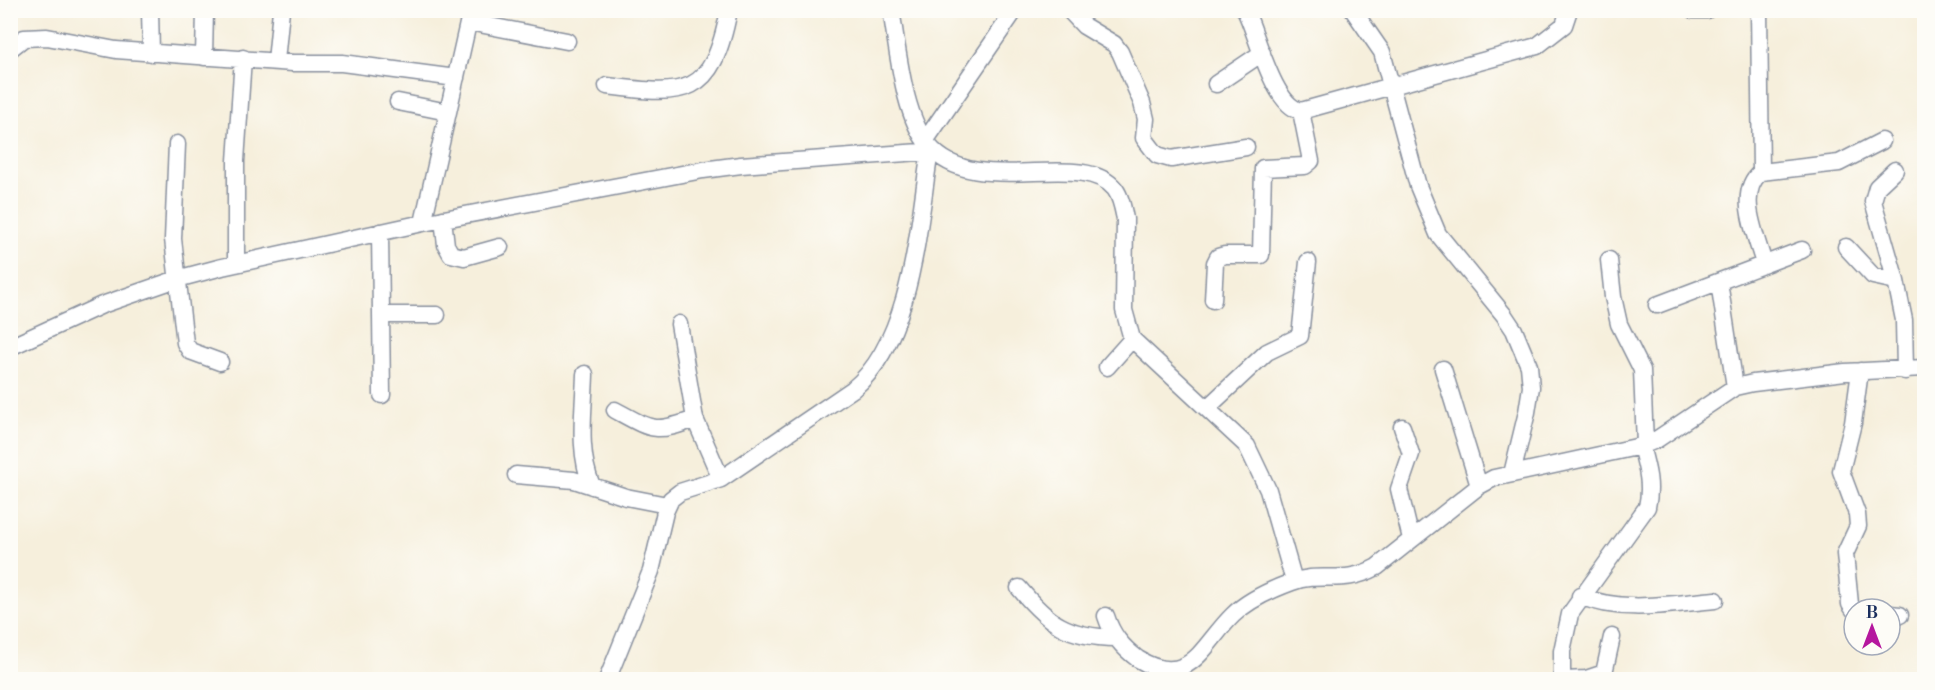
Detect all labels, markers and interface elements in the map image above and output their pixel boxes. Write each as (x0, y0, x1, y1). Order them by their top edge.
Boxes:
north arrow (1842, 597, 1902, 657)
text: B (1866, 603, 1878, 623)

